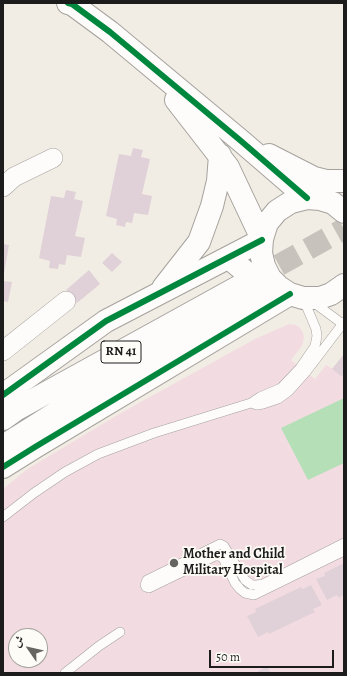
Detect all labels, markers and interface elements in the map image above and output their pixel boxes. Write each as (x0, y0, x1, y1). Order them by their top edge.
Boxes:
road number: RN 41 (101, 341, 141, 363)
place label: Mother and Child Military Hospital (183, 547, 285, 580)
marker: Mother and Child Military Hospital (168, 557, 180, 569)
north arrow (8, 628, 48, 668)
text: ش (9, 633, 28, 650)
scale bar (211, 642, 336, 668)
text: 50 m (216, 649, 240, 665)

